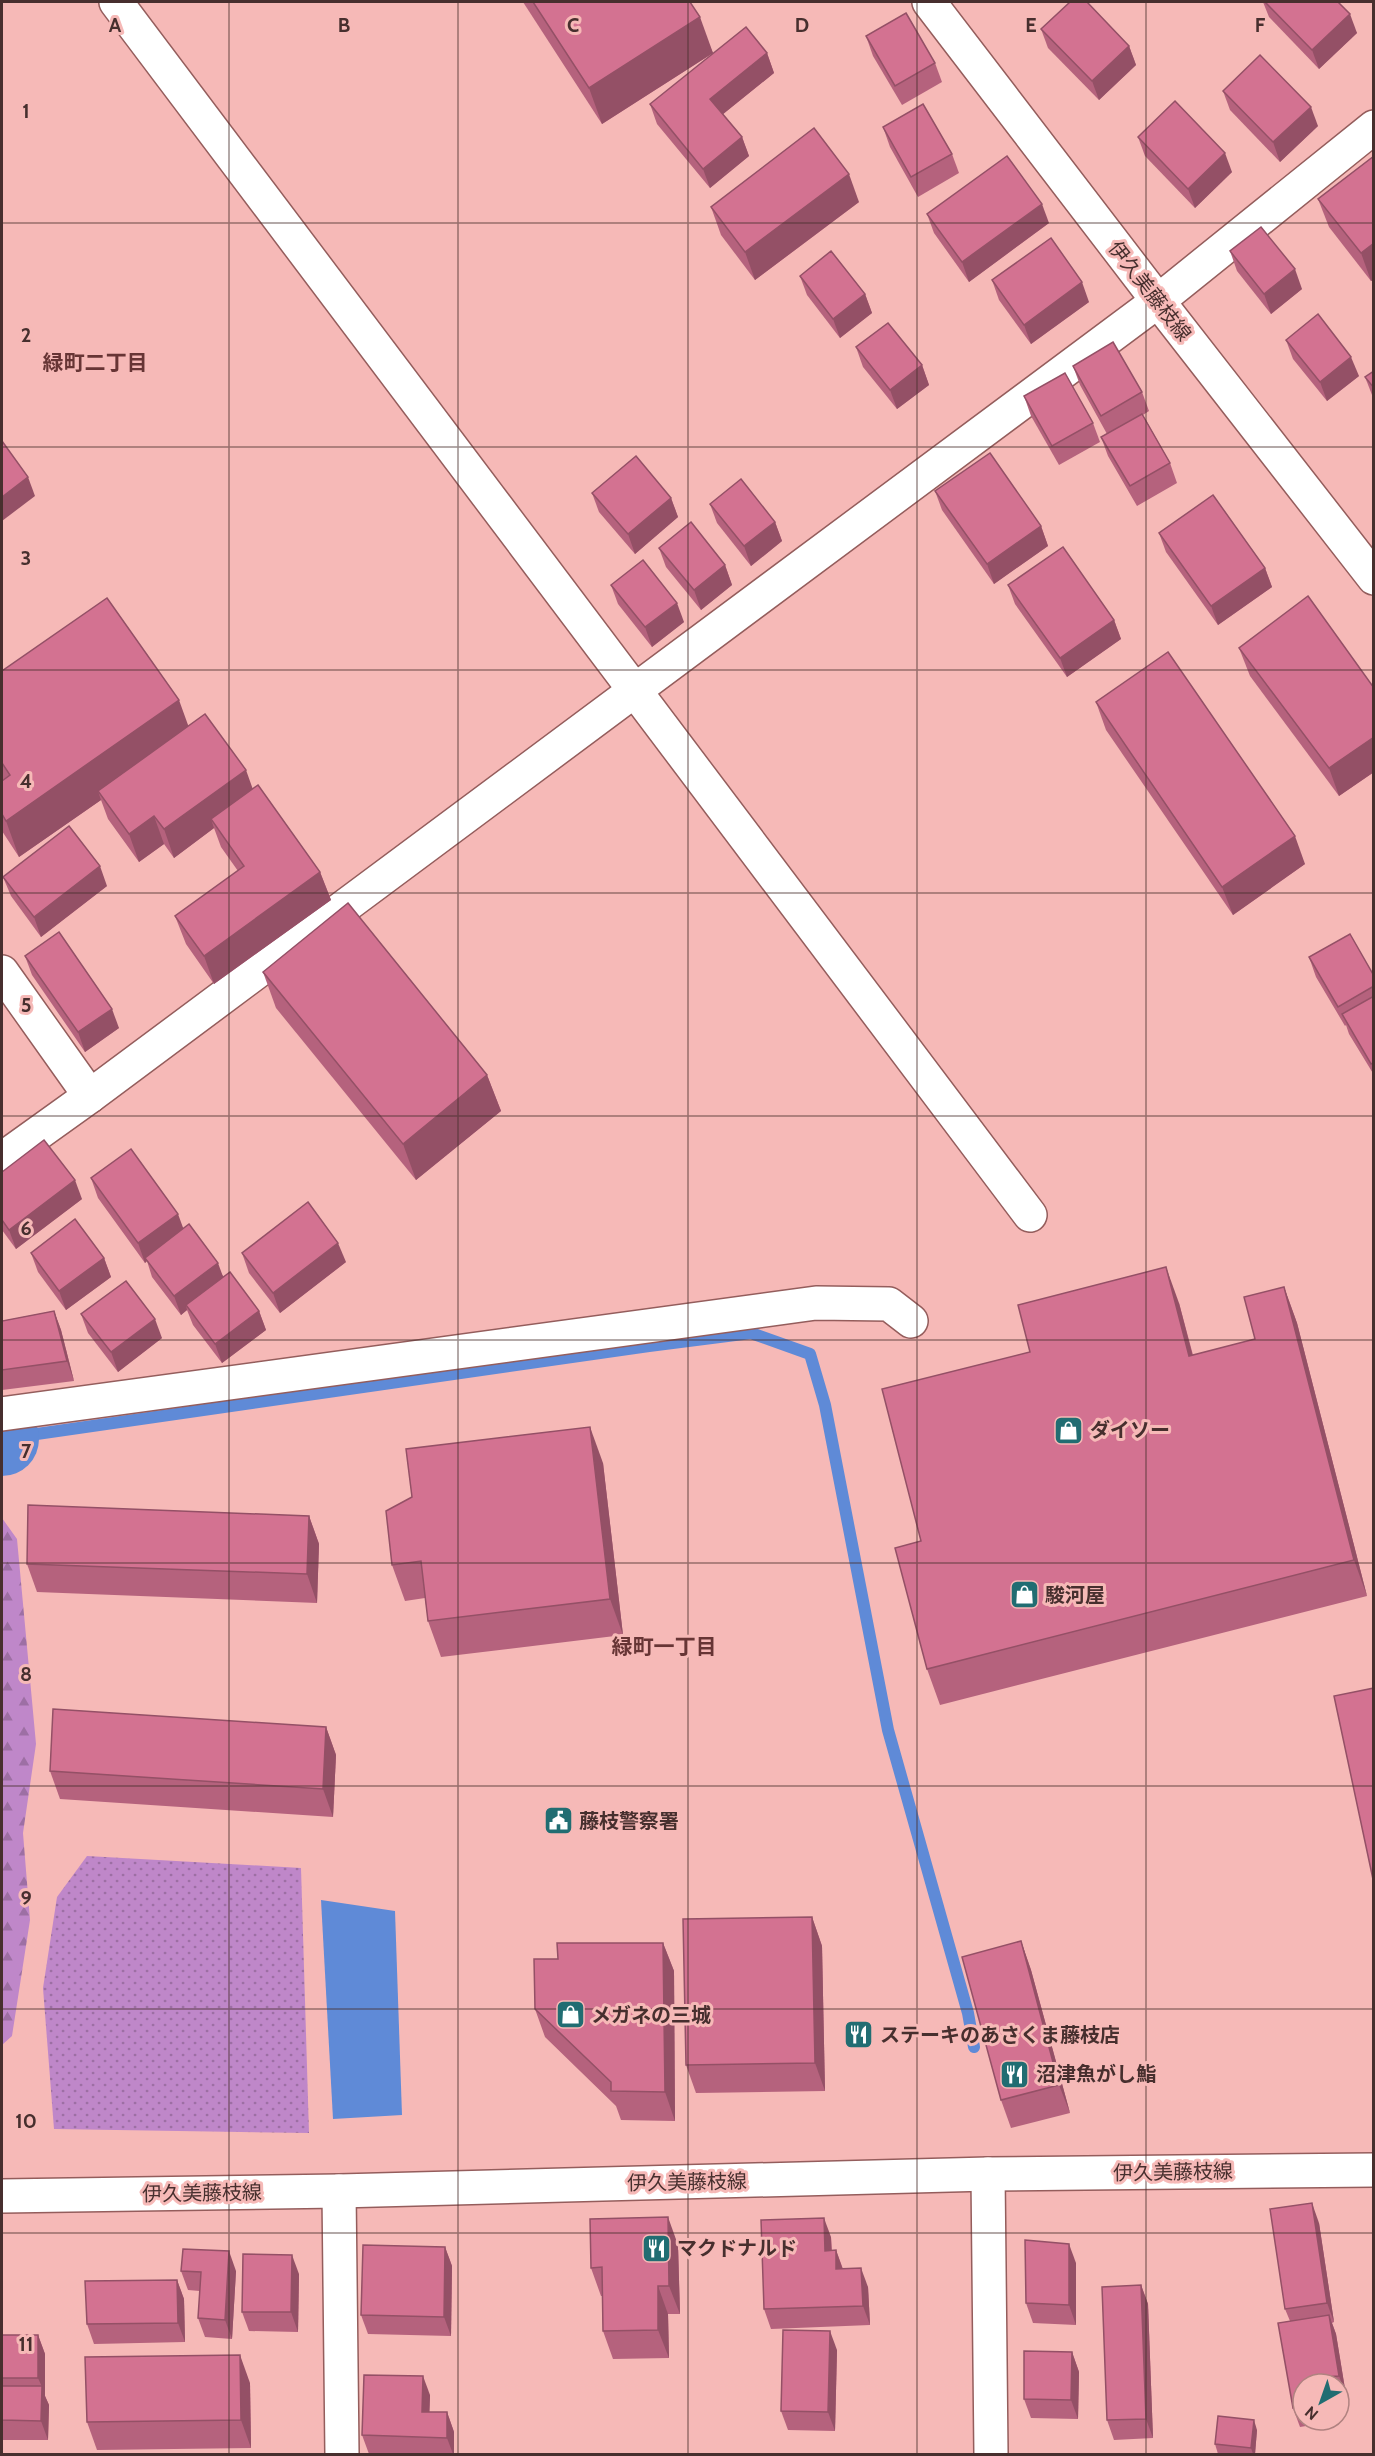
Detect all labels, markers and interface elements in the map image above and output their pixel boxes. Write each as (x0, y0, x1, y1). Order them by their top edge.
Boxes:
text: A (109, 13, 122, 37)
text: B (338, 13, 350, 37)
text: C (567, 13, 579, 37)
text: D (795, 13, 809, 37)
text: E (1025, 13, 1037, 37)
text: F (1255, 13, 1266, 37)
text: 1 (22, 99, 30, 123)
street label: 伊久美藤枝線 (1104, 236, 1196, 346)
text: 2 (21, 323, 31, 347)
district label: 緑町二丁目 (43, 350, 148, 375)
text: 3 (21, 546, 31, 570)
text: 4 (20, 769, 32, 793)
text: 5 (21, 993, 31, 1017)
text: 6 (20, 1216, 32, 1240)
shop icon: ダイソー (1053, 1414, 1085, 1446)
place label: ダイソー (1090, 1418, 1170, 1442)
text: 7 (21, 1439, 32, 1463)
shop icon: 駿河屋 (1008, 1579, 1040, 1611)
place label: 駿河屋 (1045, 1583, 1105, 1607)
district label: 緑町一丁目 (612, 1634, 717, 1659)
text: 8 (20, 1662, 32, 1686)
public building icon: 藤枝警察署 (542, 1805, 574, 1837)
place label: 藤枝警察署 (579, 1809, 679, 1833)
text: 9 (20, 1886, 32, 1910)
shop icon: メガネの三城 (554, 1999, 586, 2031)
place label: メガネの三城 (591, 2003, 711, 2027)
restaurant icon: ステーキのあさくま藤枝店 (843, 2019, 875, 2051)
place label: ステーキのあさくま藤枝店 (880, 2023, 1120, 2047)
restaurant icon: 沼津魚がし鮨 (999, 2058, 1031, 2090)
place label: 沼津魚がし鮨 (1036, 2062, 1156, 2086)
text: 10 (15, 2109, 37, 2133)
street label: 伊久美藤枝線 (1113, 2159, 1233, 2185)
street label: 伊久美藤枝線 (627, 2169, 747, 2195)
street label: 伊久美藤枝線 (142, 2180, 262, 2206)
restaurant icon: マクドナルド (640, 2232, 672, 2264)
place label: マクドナルド (677, 2236, 797, 2260)
text: 11 (19, 2332, 33, 2356)
north arrow (1291, 2372, 1351, 2432)
text: N (1301, 2402, 1322, 2424)

